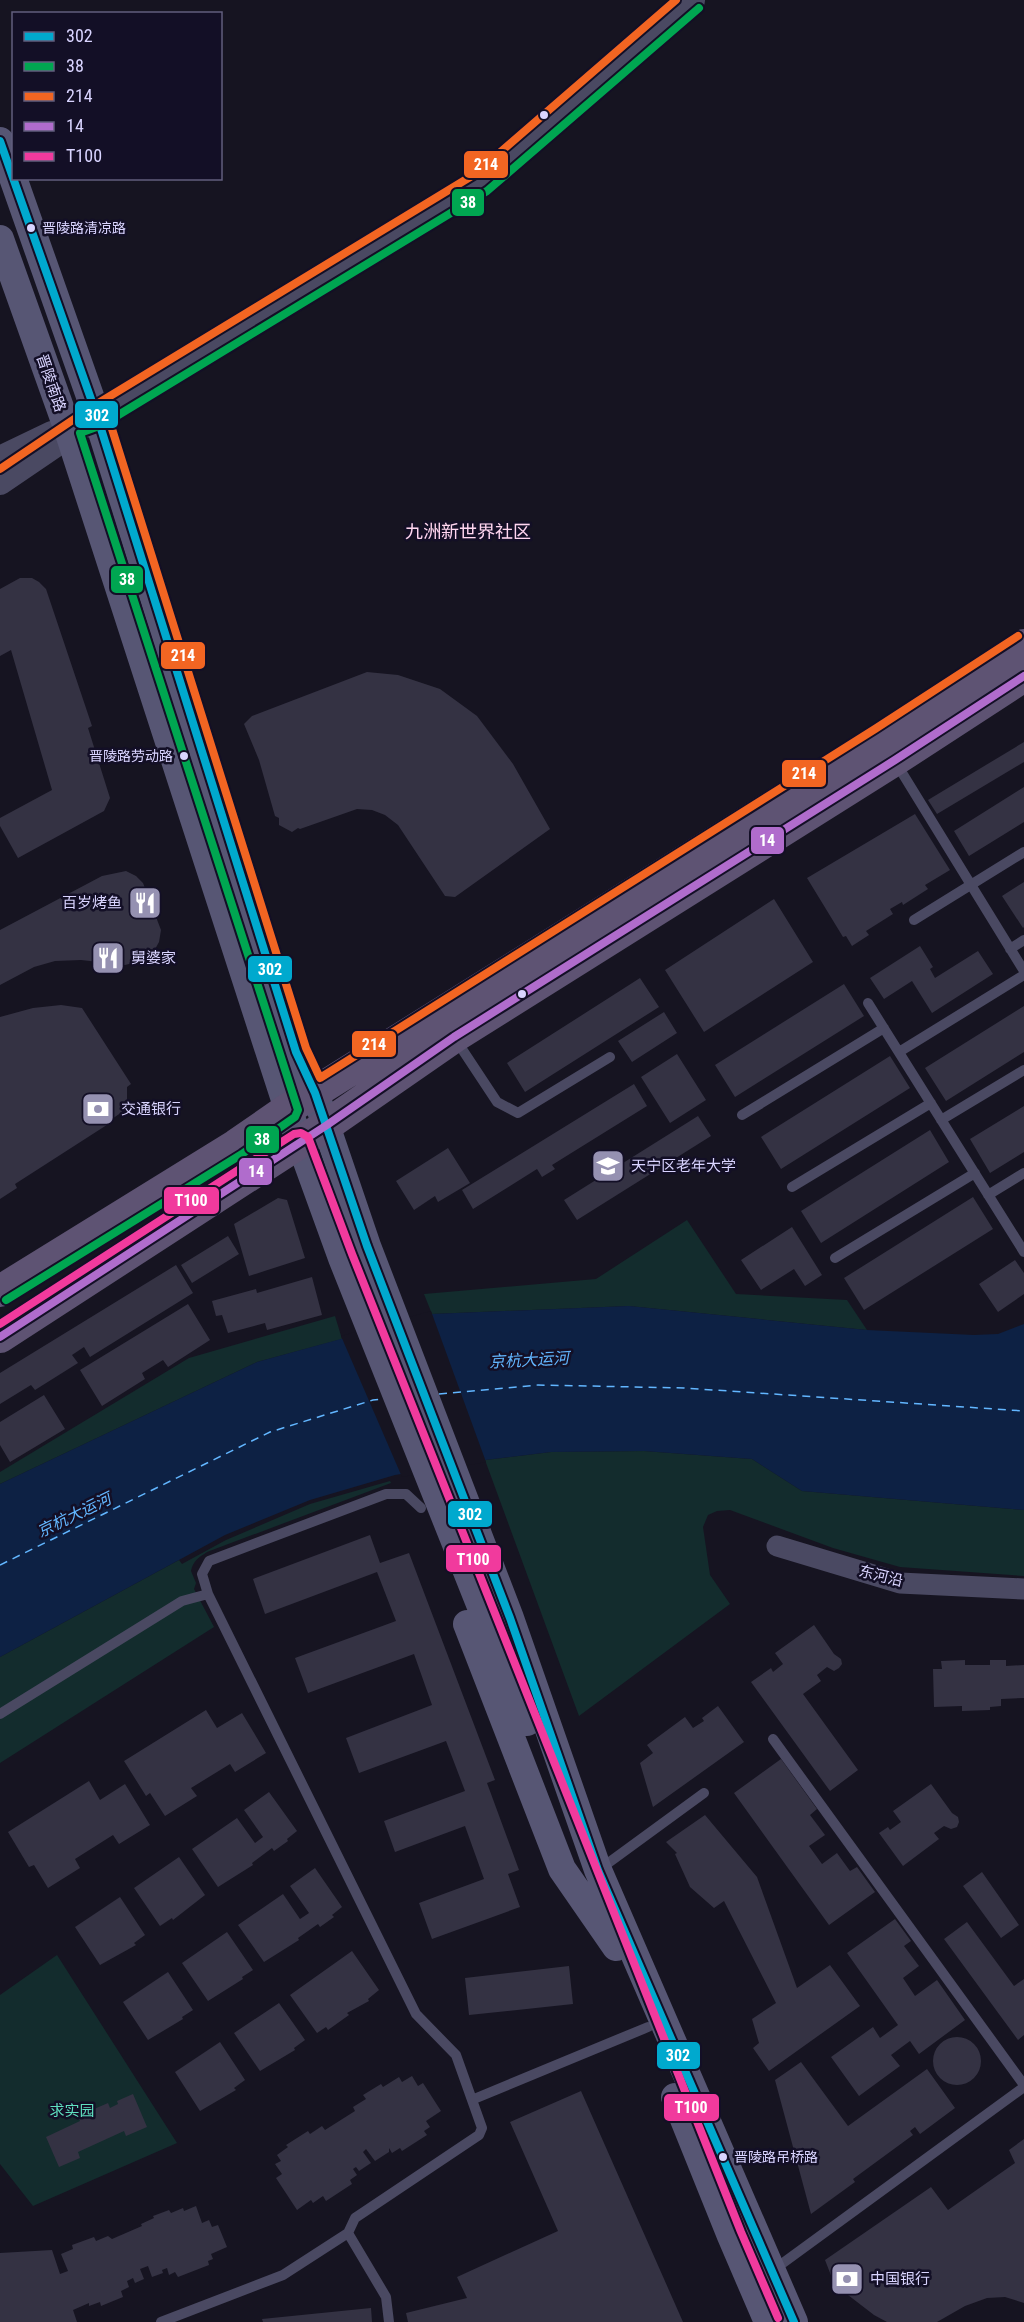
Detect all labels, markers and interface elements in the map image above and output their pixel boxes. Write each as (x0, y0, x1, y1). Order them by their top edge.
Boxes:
legend (12, 12, 222, 180)
text: 302 (66, 25, 93, 46)
text: 38 (66, 55, 84, 76)
text: 214 (66, 85, 93, 106)
unlabelled marker (538, 109, 550, 121)
text: 14 (66, 115, 84, 136)
text: T100 (66, 145, 102, 166)
line badge: 214 (463, 150, 509, 179)
text: 214 (474, 155, 498, 174)
line badge: 38 (451, 188, 485, 217)
text: 38 (460, 193, 476, 212)
place label: 晋陵路清凉路 (42, 220, 126, 236)
marker: 晋陵路清凉路 (25, 222, 37, 234)
street label: 晋陵南路 (33, 352, 69, 414)
line badge: 302 (74, 400, 119, 429)
text: 302 (85, 406, 109, 425)
district label: 九洲新世界社区 (405, 521, 531, 542)
line badge: 38 (110, 565, 144, 594)
text: 38 (119, 570, 135, 589)
line badge: 214 (160, 641, 206, 670)
text: 214 (171, 646, 195, 665)
place label: 晋陵路劳动路 (89, 748, 173, 764)
marker: 晋陵路劳动路 (178, 750, 190, 762)
line badge: 214 (781, 759, 827, 788)
text: 214 (792, 764, 816, 783)
line badge: 14 (750, 826, 785, 855)
text: 14 (759, 831, 775, 850)
restaurant icon: 百岁烤鱼 (127, 885, 163, 921)
place label: 百岁烤鱼 (62, 894, 122, 912)
restaurant icon: 舅婆家 (90, 940, 126, 976)
place label: 舅婆家 (131, 949, 176, 967)
line badge: 302 (247, 955, 293, 983)
text: 302 (258, 960, 282, 979)
unlabelled marker (516, 988, 528, 1000)
line badge: 214 (351, 1030, 397, 1058)
text: 214 (362, 1035, 386, 1054)
bank icon: 交通银行 (80, 1091, 116, 1127)
place label: 交通银行 (121, 1100, 181, 1118)
line badge: 38 (245, 1125, 280, 1154)
text: 38 (254, 1130, 270, 1149)
school or university icon: 天宁区老年大学 (590, 1148, 626, 1184)
line badge: 14 (238, 1157, 273, 1186)
place label: 天宁区老年大学 (631, 1157, 736, 1175)
text: 14 (248, 1162, 264, 1181)
line badge: T100 (163, 1186, 220, 1215)
text: T100 (175, 1191, 207, 1210)
water label: 京杭大运河 (489, 1348, 572, 1372)
water label: 京杭大运河 (34, 1488, 117, 1541)
line badge: 302 (447, 1500, 493, 1528)
text: 302 (458, 1505, 482, 1524)
line badge: T100 (445, 1544, 502, 1573)
text: T100 (457, 1550, 489, 1569)
street label: 东河沿 (857, 1562, 905, 1590)
line badge: 302 (656, 2041, 701, 2070)
text: 302 (666, 2046, 690, 2065)
line badge: T100 (663, 2093, 720, 2122)
text: T100 (675, 2098, 707, 2117)
park label: 求实园 (49, 2102, 95, 2120)
place label: 晋陵路吊桥路 (734, 2149, 818, 2165)
marker: 晋陵路吊桥路 (717, 2151, 729, 2163)
bank icon: 中国银行 (829, 2261, 865, 2297)
place label: 中国银行 (870, 2270, 930, 2288)

